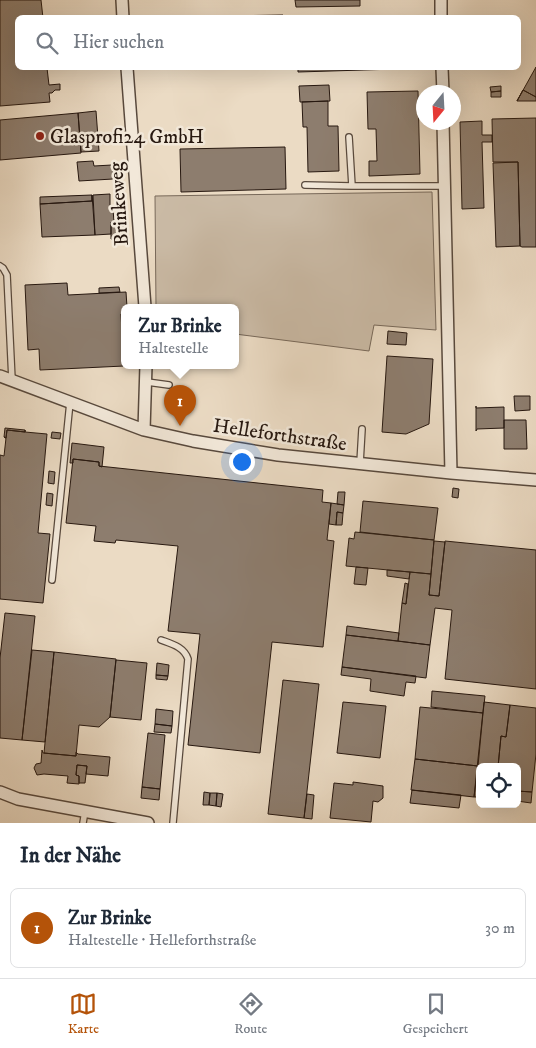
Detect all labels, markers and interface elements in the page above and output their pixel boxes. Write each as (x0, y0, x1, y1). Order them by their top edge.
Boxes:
search box (15, 15, 521, 70)
icon: search (33, 29, 61, 57)
text: Hier suchen (73, 31, 164, 54)
north arrow (416, 85, 461, 130)
place label: Glasprofi24 GmbH (50, 125, 204, 150)
marker: Glasprofi24 GmbH (34, 130, 46, 142)
street label: Brinkeweg (104, 161, 135, 247)
popup (121, 304, 239, 369)
text: Zur Brinke (138, 315, 222, 338)
text: Haltestelle (138, 338, 208, 358)
pin: 1 (164, 385, 196, 426)
street label: Helleforthstraße (211, 414, 348, 457)
your location (229, 449, 255, 475)
map controls (476, 763, 521, 808)
button: locate (476, 763, 521, 808)
text: In der Nähe (20, 843, 121, 869)
text: Zur Brinke (68, 907, 151, 930)
text: 1 (34, 918, 40, 938)
text: 30 m (485, 918, 515, 938)
text: Haltestelle · Helleforthstraße (68, 930, 256, 950)
tab: Karte (68, 990, 99, 1038)
tab: Route (234, 990, 267, 1038)
tab: Gespeichert (403, 990, 468, 1038)

